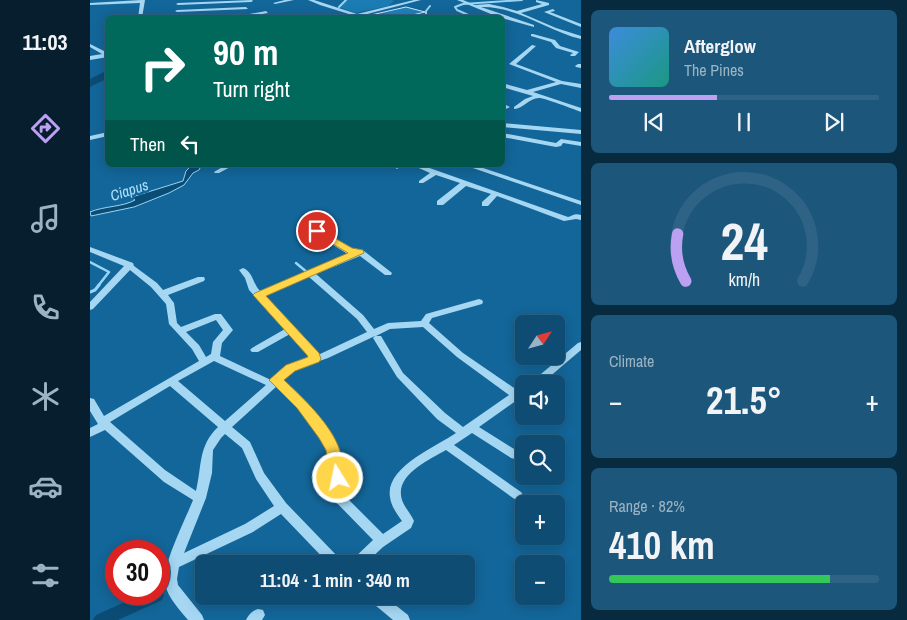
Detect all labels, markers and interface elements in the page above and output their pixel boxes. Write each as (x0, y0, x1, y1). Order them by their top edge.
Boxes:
text: 11:03 (22, 27, 68, 57)
text: 90 m (213, 29, 278, 76)
text: Afterglow (684, 33, 756, 59)
icon: right (130, 35, 195, 100)
text: The Pines (684, 59, 744, 81)
text: Turn right (213, 74, 290, 104)
icon: previous (640, 108, 668, 136)
icon: pause (730, 108, 758, 136)
icon: next (820, 108, 848, 136)
icon: directions (28, 111, 63, 146)
icon: left (176, 130, 204, 158)
text: Then (130, 131, 166, 157)
water label: Ciapus (107, 174, 151, 206)
icon: music (28, 201, 63, 236)
text: 24 (720, 206, 768, 276)
pin (296, 210, 338, 252)
icon: arrive (303, 217, 331, 245)
text: km/h (728, 268, 760, 292)
icon: phone (28, 290, 63, 325)
north arrow (515, 315, 565, 365)
map controls (515, 315, 565, 605)
text: Climate (609, 350, 654, 372)
button: sound (515, 375, 565, 425)
text: 21.5° (706, 375, 782, 426)
icon: climate (28, 379, 63, 414)
text: − (609, 382, 622, 420)
text: + (866, 382, 879, 420)
button: search (515, 435, 565, 485)
position arrow (311, 451, 363, 503)
icon: car (28, 469, 63, 504)
button: + (515, 495, 565, 545)
text: Range · 82% (609, 495, 685, 517)
text: 410 km (609, 520, 715, 571)
speed limit sign: 30 (105, 540, 170, 605)
button: − (515, 555, 565, 605)
icon: filters (28, 558, 63, 593)
text: 11:04 · 1 min · 340 m (260, 567, 410, 593)

